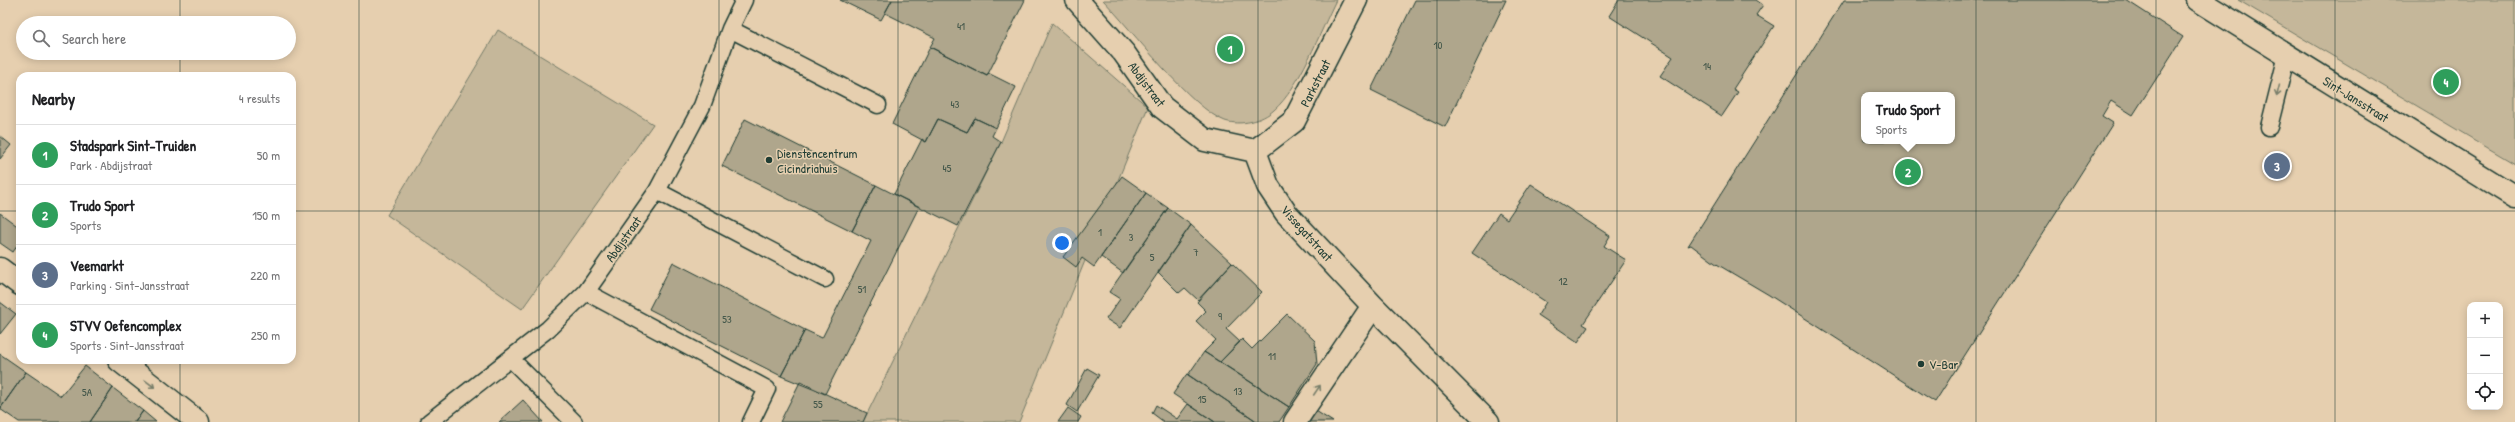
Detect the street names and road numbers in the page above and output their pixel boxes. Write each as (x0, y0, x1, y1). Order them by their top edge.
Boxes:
street label: Parkstraat (1295, 56, 1335, 110)
street label: Abdijstraat (1124, 58, 1170, 111)
street label: Sint-Jansstraat (2320, 72, 2393, 127)
street label: Vissegatstraat (1277, 201, 1337, 265)
street label: Abdijstraat (601, 212, 646, 265)

